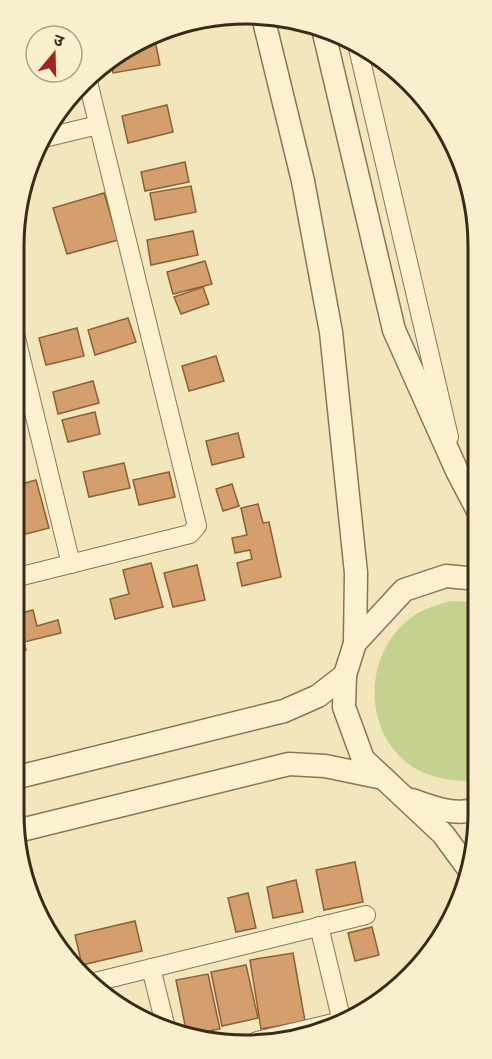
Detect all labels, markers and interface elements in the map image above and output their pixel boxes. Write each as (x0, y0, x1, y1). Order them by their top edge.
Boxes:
north arrow (24, 24, 84, 84)
text: उ (51, 28, 67, 52)

